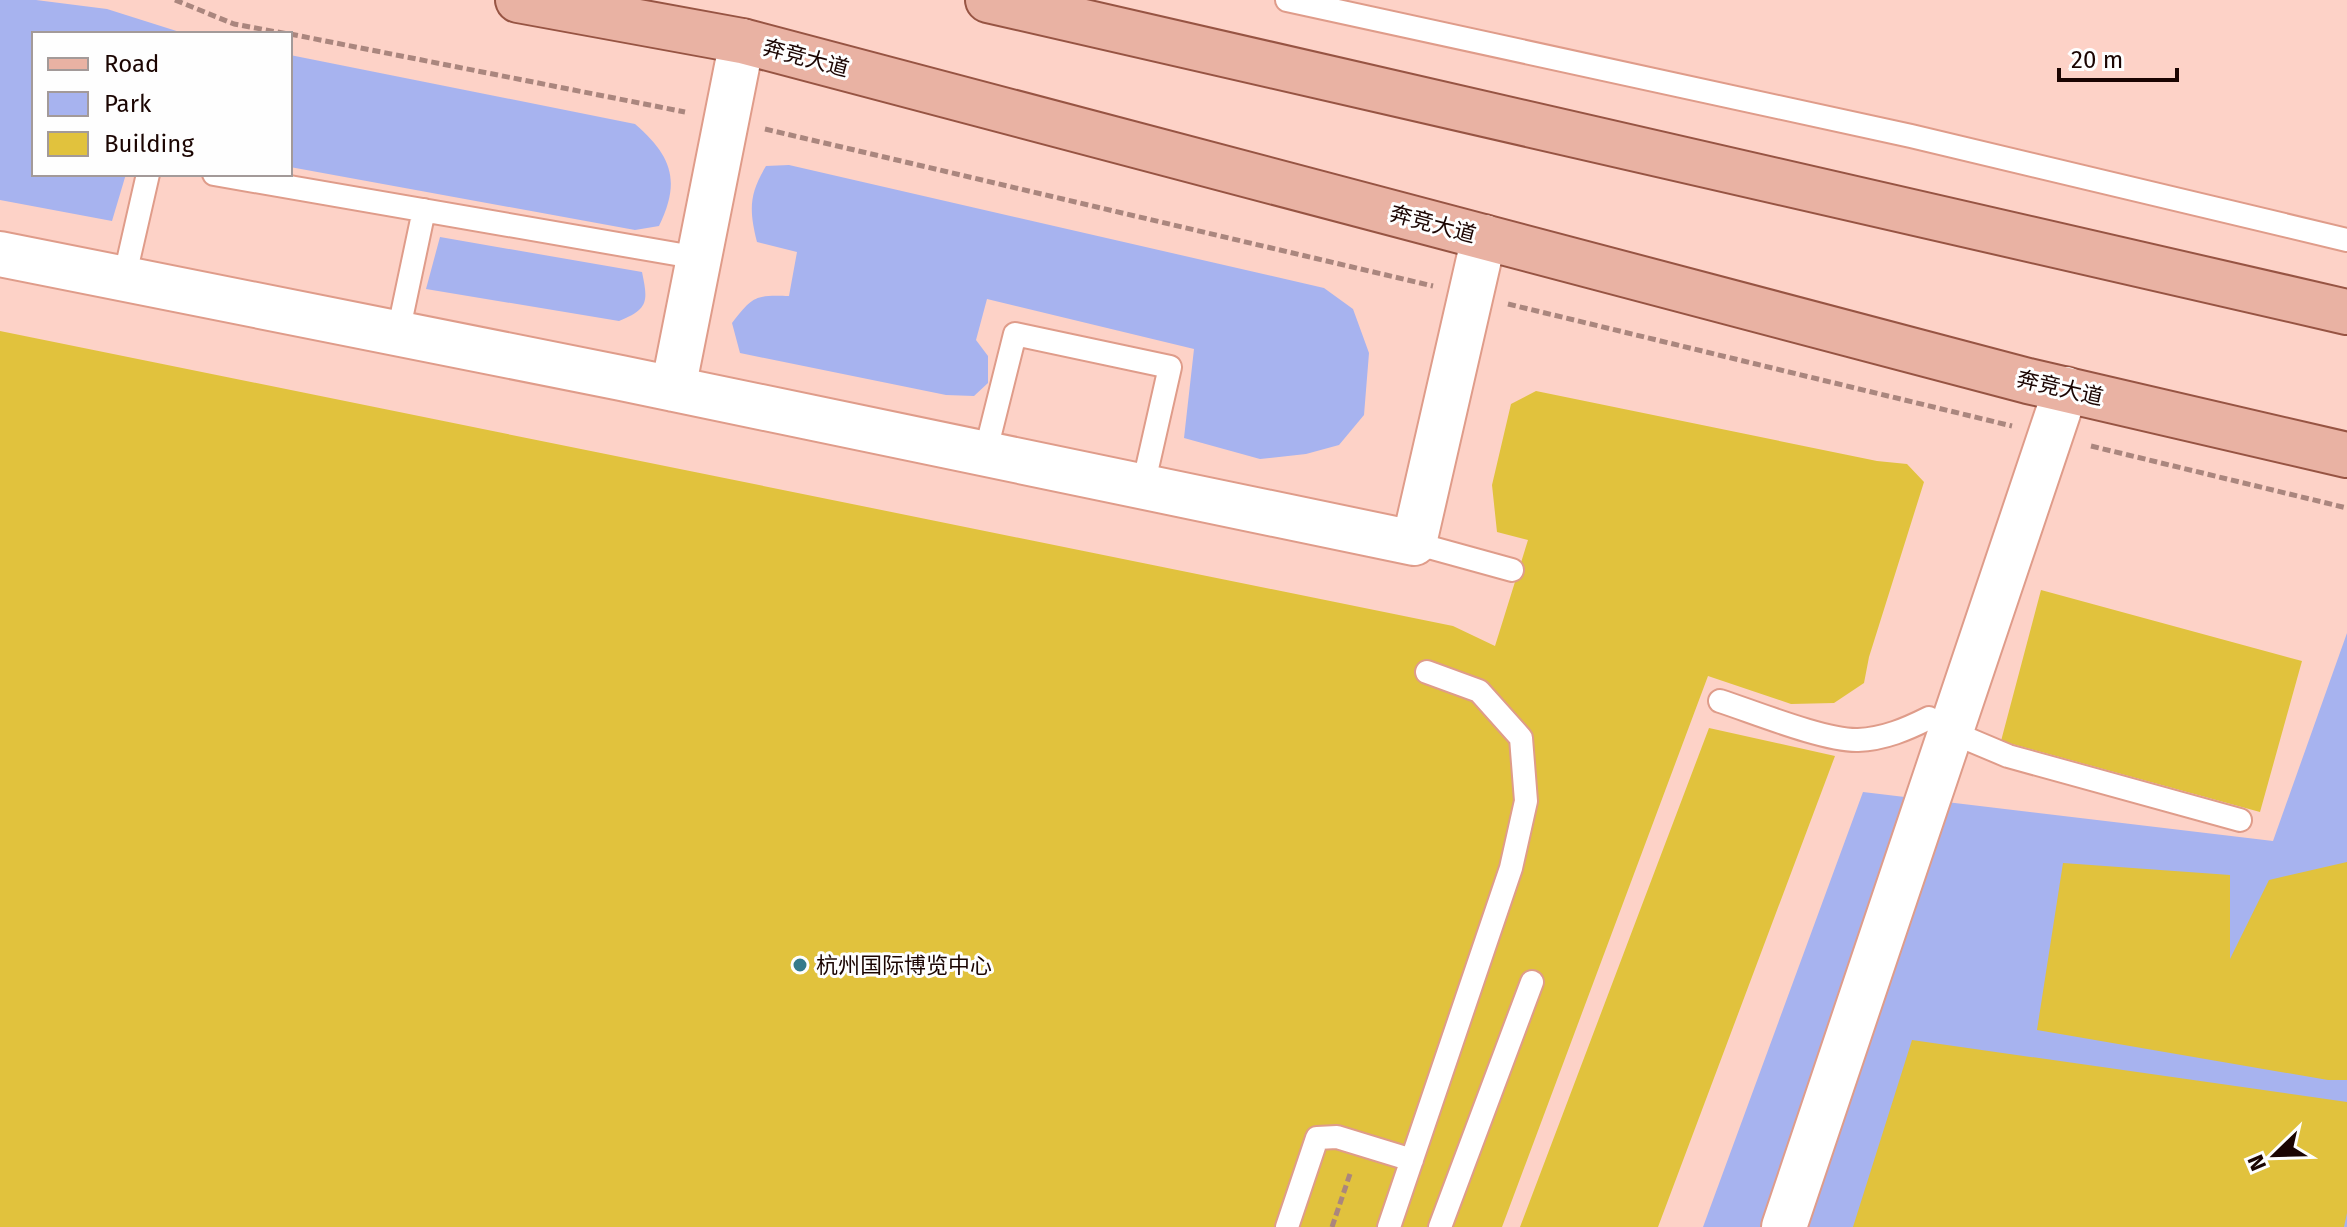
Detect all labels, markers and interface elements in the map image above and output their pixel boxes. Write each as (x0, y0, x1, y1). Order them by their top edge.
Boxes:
legend (32, 32, 292, 176)
scale bar (2059, 32, 2177, 82)
street label: 奔竞大道 (760, 34, 852, 82)
text: 20 m (2071, 46, 2123, 74)
text: Road (104, 50, 159, 78)
text: Park (104, 90, 152, 118)
text: Building (104, 130, 194, 158)
street label: 奔竞大道 (1387, 200, 1479, 248)
street label: 奔竞大道 (2014, 365, 2106, 411)
place label: 杭州国际博览中心 (816, 952, 992, 979)
marker: 杭州国际博览中心 (791, 956, 809, 974)
north arrow (2235, 1115, 2315, 1195)
text: N (2242, 1151, 2272, 1175)

